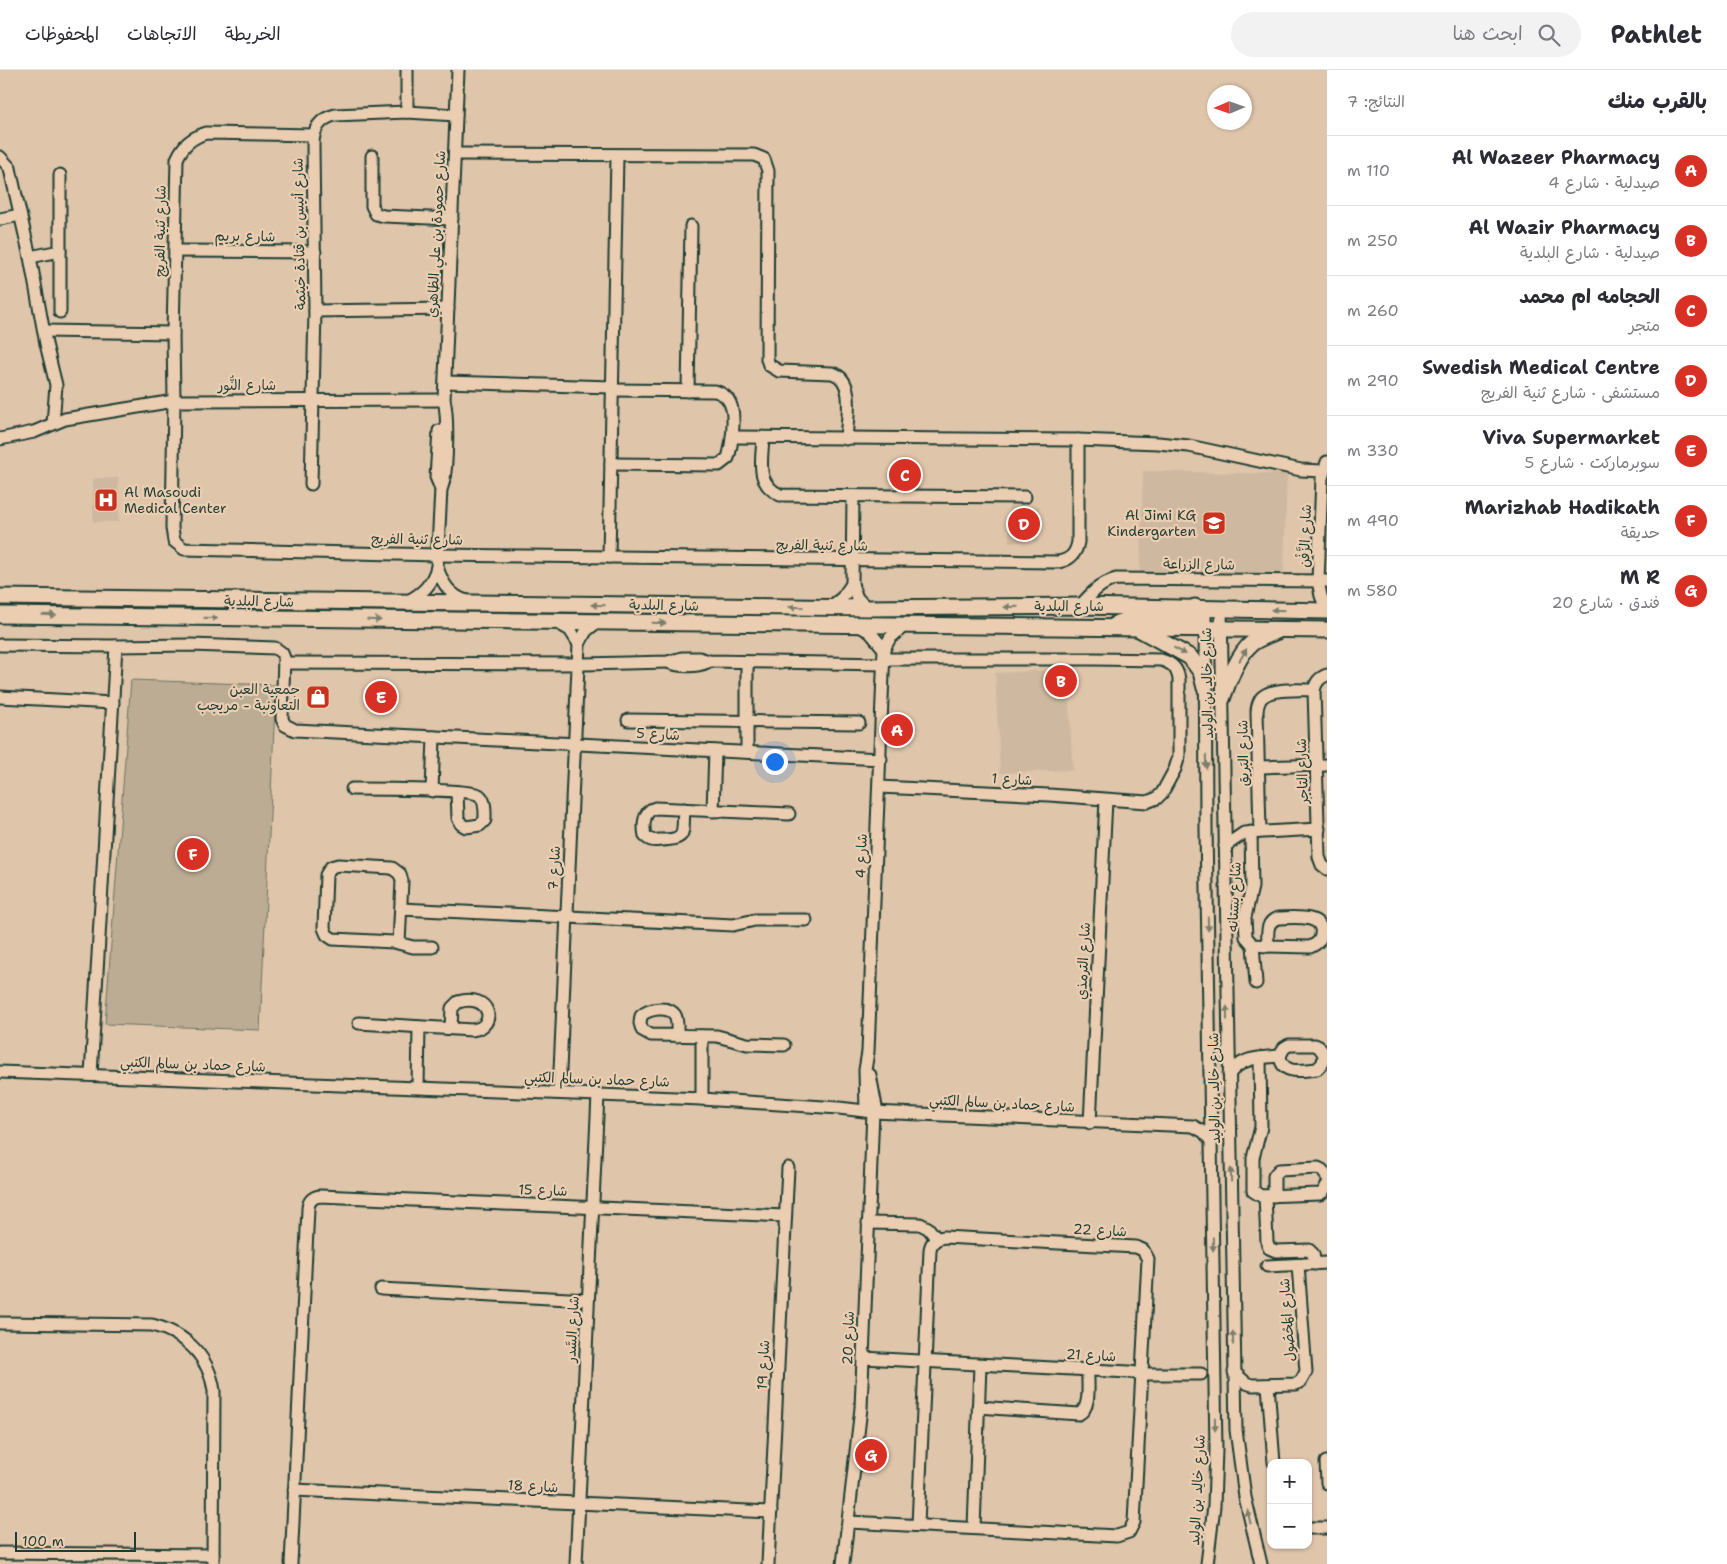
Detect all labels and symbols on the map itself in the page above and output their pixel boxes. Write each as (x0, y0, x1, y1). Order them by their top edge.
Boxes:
north arrow (1207, 85, 1252, 130)
street label: شارع حمودة بن علي الظاهري (423, 150, 453, 318)
street label: شارع أنيس بن قتادة خيثمة (289, 158, 310, 310)
street label: شارع ثنية الفريج (150, 185, 171, 277)
street label: شارع بريم (215, 226, 275, 248)
street label: شارع النُّور (217, 375, 276, 395)
pin: C (889, 456, 921, 494)
place label: Al Masoudi Medical Center (124, 483, 227, 517)
hospital icon: Al Masoudi Medical Center (93, 487, 119, 513)
street label: شارع الزَّفْن (1294, 504, 1316, 568)
pin: D (1008, 505, 1040, 543)
place label: Al Jimi KG Kindergarten (1107, 506, 1196, 540)
school or university icon: Al Jimi KG Kindergarten (1201, 510, 1227, 536)
street label: شارع ثنية الفريج (371, 529, 463, 550)
street label: شارع ثنية الفريج (776, 535, 868, 556)
street label: شارع الزراعة (1163, 554, 1235, 575)
street label: شارع البلدية (224, 591, 294, 612)
street label: شارع البلدية (629, 595, 699, 616)
street label: شارع البلدية (1034, 597, 1104, 616)
one-way arrow (590, 601, 606, 609)
one-way arrow (788, 603, 804, 611)
one-way arrow (1003, 603, 1019, 611)
one-way arrow (1270, 606, 1286, 614)
one-way arrow (41, 611, 57, 619)
one-way arrow (203, 614, 219, 622)
one-way arrow (366, 616, 382, 624)
one-way arrow (651, 619, 667, 627)
street label: شارع خالِد بن الوليد (1197, 627, 1218, 739)
one-way arrow (1173, 646, 1186, 655)
one-way arrow (1238, 649, 1247, 662)
pin: B (1045, 662, 1077, 700)
pin: E (365, 678, 397, 716)
place label: جمعية العبن التعاونبة - مريجب (197, 680, 300, 715)
shop icon: جمعية العبن التعاونبة - مريجب (305, 684, 331, 710)
pin: A (881, 711, 913, 749)
street label: شارع البَريق (1233, 720, 1254, 786)
street label: شارع 5 (636, 724, 680, 745)
street label: شارع التاجر (1292, 738, 1313, 805)
your location (762, 749, 788, 775)
one-way arrow (1202, 754, 1210, 770)
street label: شارع 1 (991, 769, 1033, 790)
street label: شارع 4 (851, 833, 872, 879)
pin: F (177, 835, 209, 873)
street label: شارع 7 (544, 845, 565, 891)
street label: شارع بستانه (1223, 861, 1246, 933)
one-way arrow (1204, 916, 1212, 932)
street label: شارع الترمذي (1072, 922, 1096, 1000)
one-way arrow (1223, 1005, 1231, 1021)
street label: شارع خالِد بن الوليد (1204, 1032, 1225, 1144)
street label: شارع حماد بن سالم الكتبي (120, 1052, 266, 1080)
street label: شارع حماد بن سالم الكتبي (524, 1067, 670, 1095)
street label: شارع حماد بن سالم الكتبي (928, 1090, 1075, 1120)
one-way arrow (1227, 1167, 1235, 1183)
street label: شارع 15 (518, 1180, 568, 1201)
street label: شارع 22 (1073, 1220, 1127, 1241)
one-way arrow (1209, 1236, 1217, 1252)
street label: شارع المَحْصُول (1275, 1278, 1300, 1362)
street label: شارع السَّدر (561, 1295, 584, 1364)
street label: شارع 20 (838, 1311, 859, 1365)
one-way arrow (1229, 1330, 1237, 1346)
street label: شارع 19 (753, 1339, 774, 1391)
street label: شارع 21 (1065, 1345, 1116, 1366)
one-way arrow (1212, 1416, 1220, 1432)
street label: شارع خالِد بن الوليد (1185, 1434, 1210, 1546)
pin: G (855, 1436, 887, 1474)
street label: شارع 18 (507, 1476, 559, 1497)
one-way arrow (1245, 1509, 1253, 1524)
scale bar (15, 1529, 136, 1552)

